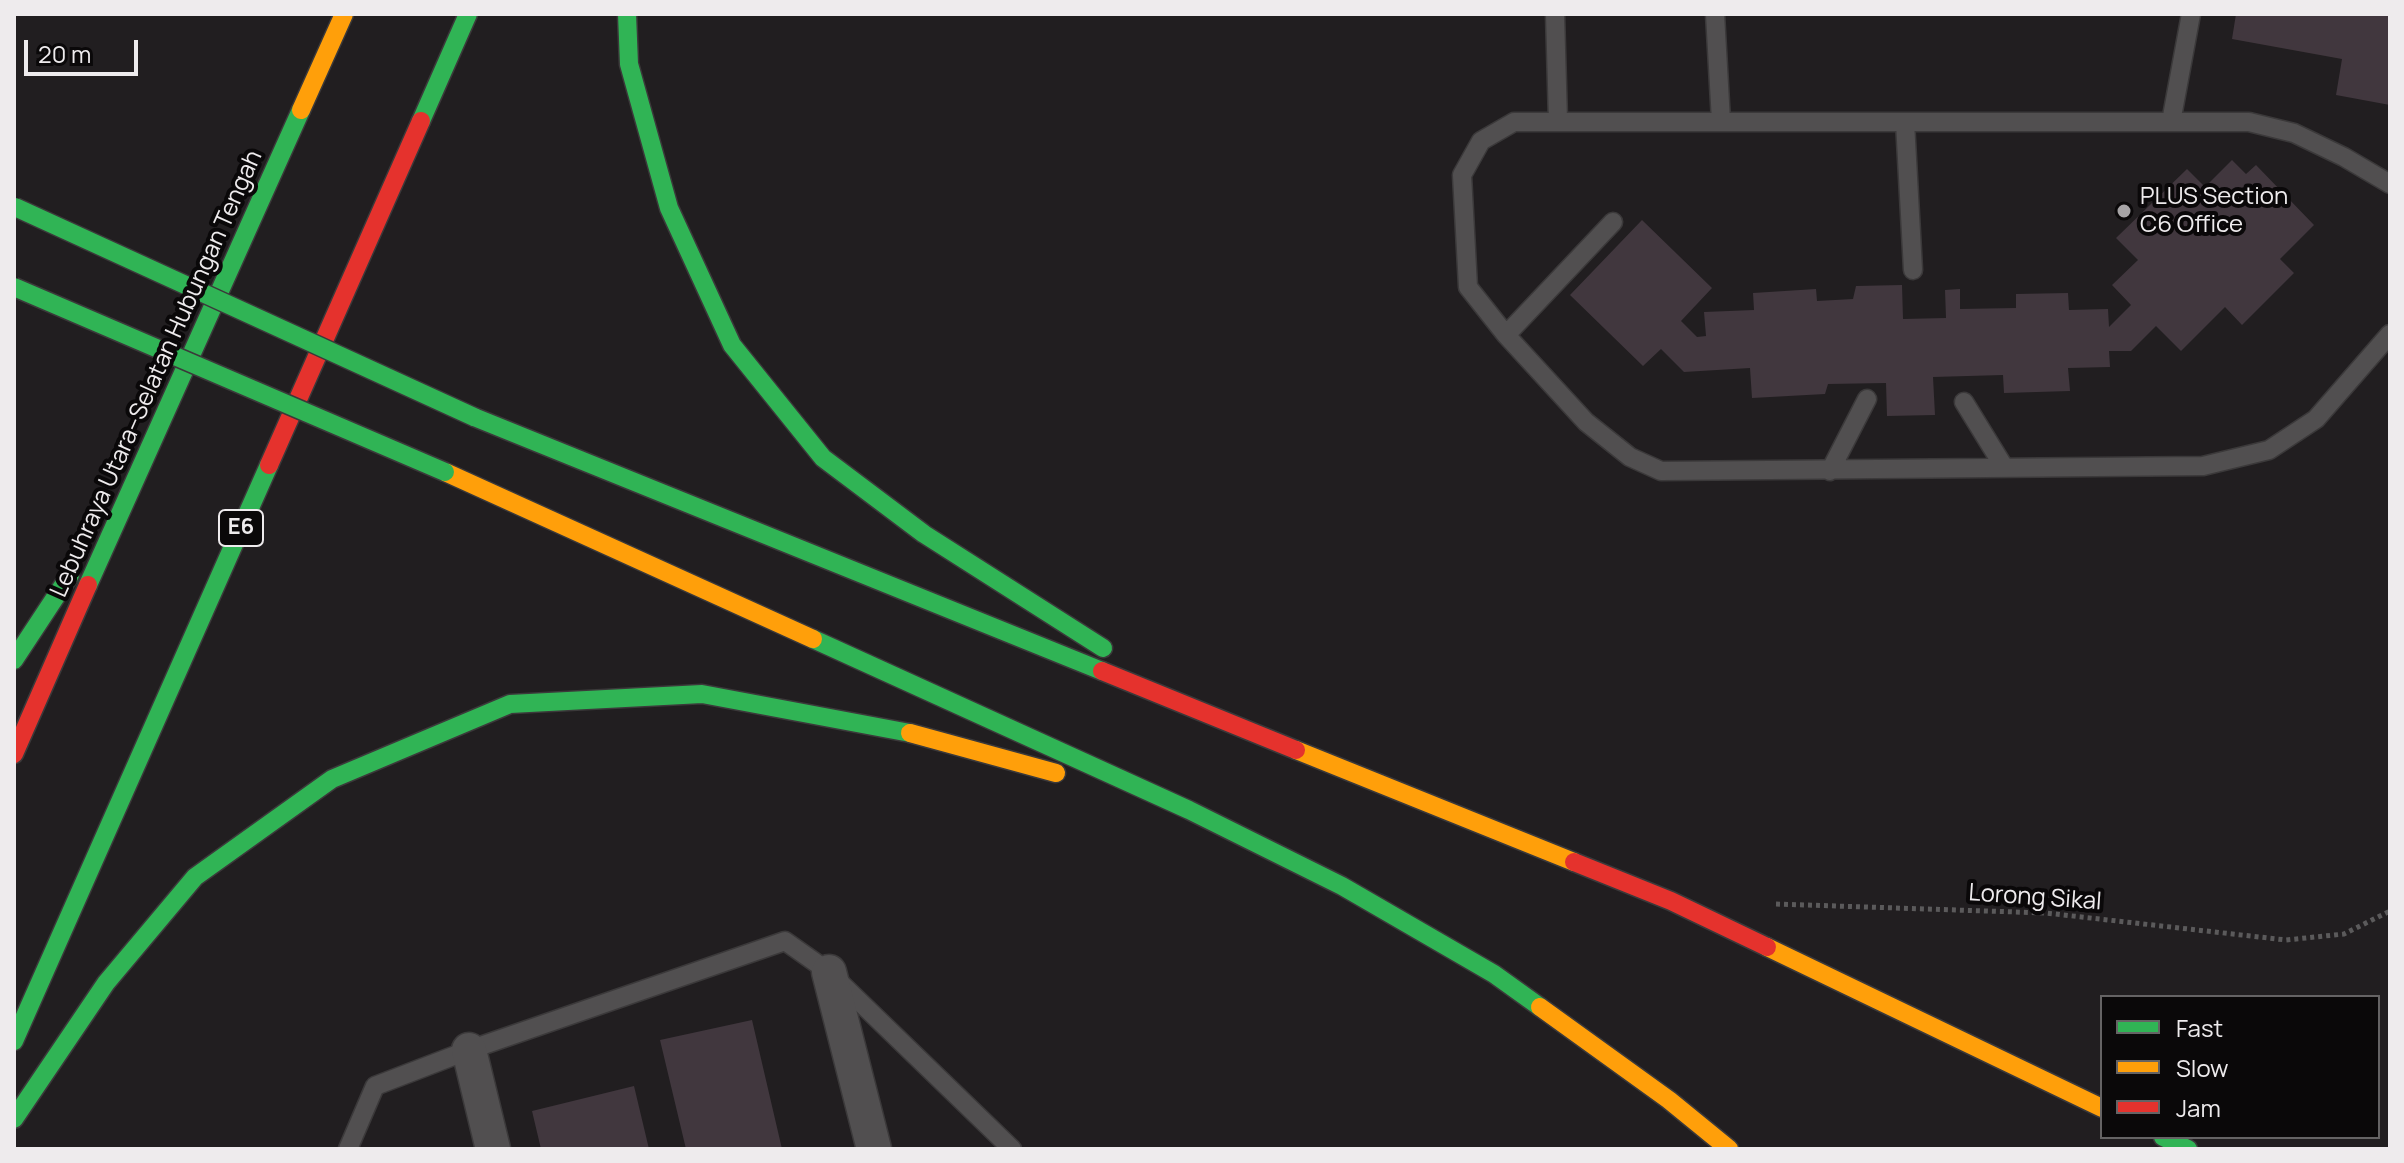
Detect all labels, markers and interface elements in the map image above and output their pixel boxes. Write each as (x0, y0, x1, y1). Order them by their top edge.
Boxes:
scale bar (28, 24, 142, 74)
text: 20 m (38, 37, 91, 70)
street label: Lebuhraya Utara–Selatan Hubungan Tengah (45, 146, 269, 602)
place label: PLUS Section C6 Office (2140, 183, 2288, 239)
marker: PLUS Section C6 Office (2115, 202, 2133, 220)
road number: E6 (219, 510, 263, 546)
street label: Lorong Sikal (1967, 879, 2103, 917)
legend (2100, 995, 2380, 1139)
text: Fast (2176, 1011, 2223, 1044)
text: Slow (2176, 1051, 2229, 1084)
text: Jam (2176, 1091, 2221, 1124)

